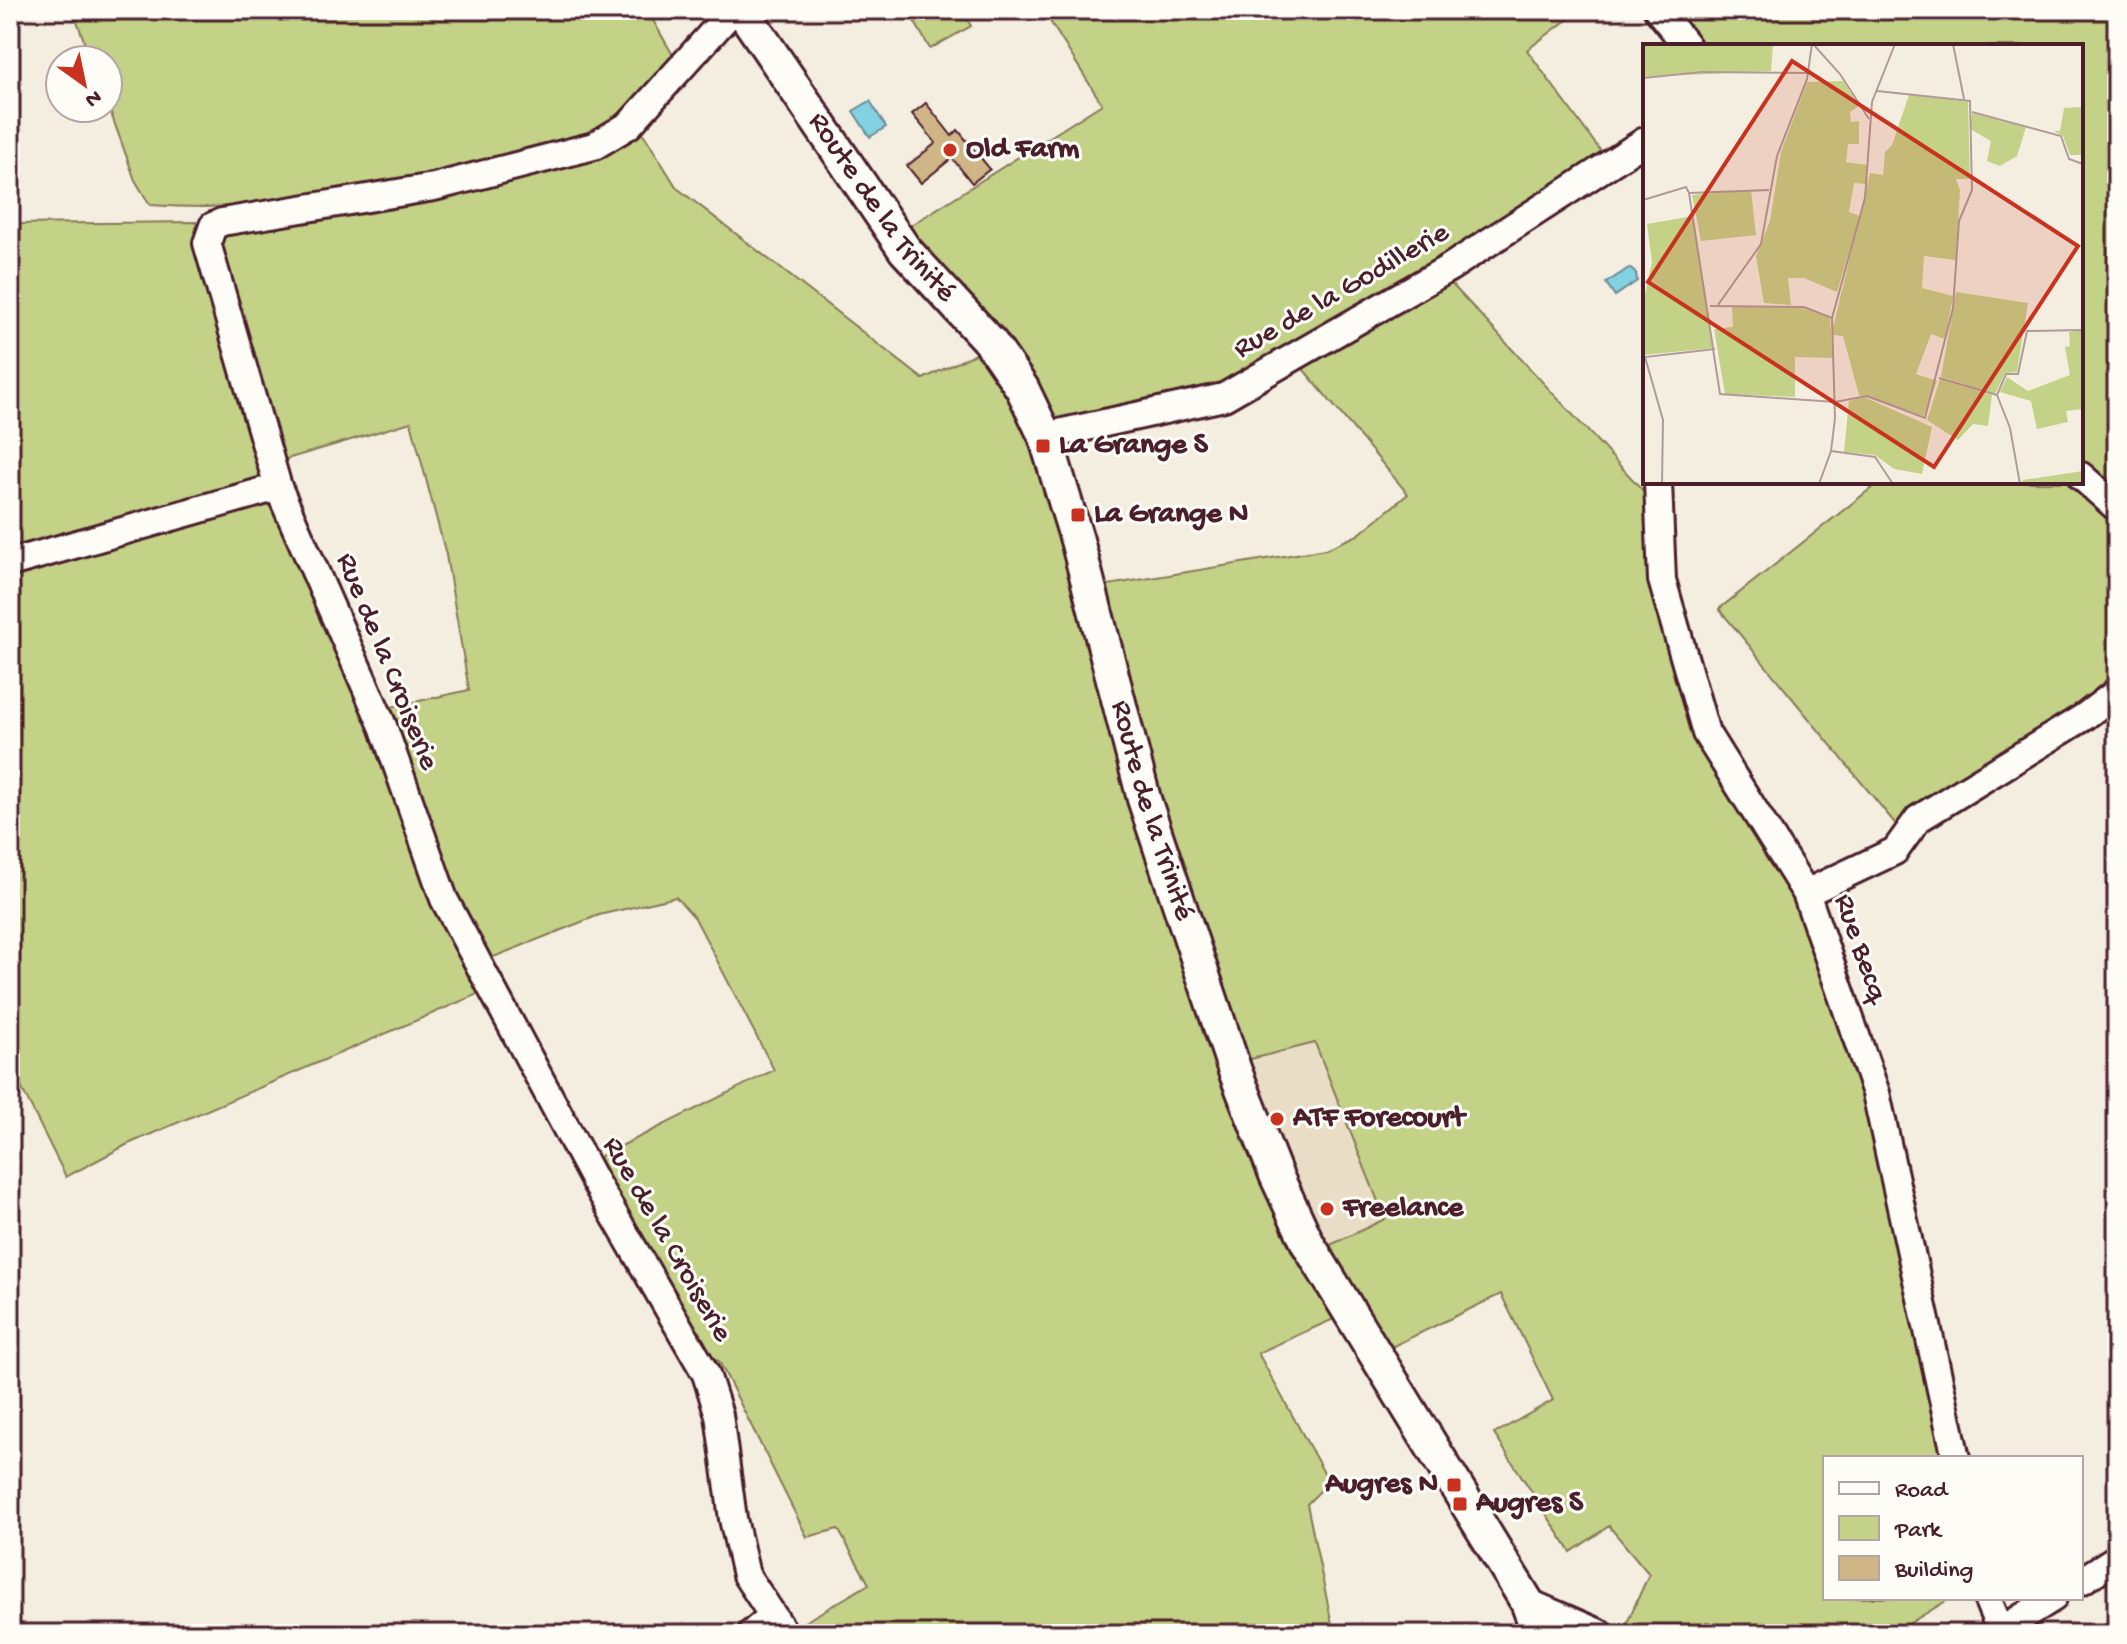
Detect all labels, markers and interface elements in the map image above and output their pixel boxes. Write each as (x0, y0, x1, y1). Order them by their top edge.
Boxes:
north arrow (44, 44, 124, 124)
inset map (1643, 44, 2083, 484)
text: N (80, 83, 106, 112)
street label: Route de la Trinité (799, 106, 963, 311)
place label: Old Farm (966, 133, 1080, 168)
marker: Old Farm (941, 141, 959, 159)
street label: Rue de la Godillerie (1228, 216, 1456, 368)
place label: La Grange S (1059, 429, 1209, 464)
marker: La Grange S (1034, 437, 1052, 455)
place label: La Grange N (1094, 498, 1248, 533)
marker: La Grange N (1069, 506, 1087, 524)
street label: Rue de la Croiserie (327, 548, 446, 776)
street label: Route de la Trinité (1102, 697, 1201, 925)
street label: Rue Becq (1824, 890, 1895, 1010)
place label: ATF Forecourt (1292, 1102, 1467, 1137)
marker: ATF Forecourt (1268, 1110, 1286, 1128)
street label: Rue de la Croiserie (593, 1131, 739, 1349)
place label: Freelance (1342, 1192, 1465, 1227)
marker: Freelance (1318, 1200, 1336, 1218)
legend (1823, 1456, 2083, 1600)
place label: Augres N (1324, 1468, 1438, 1503)
marker: Augres N (1445, 1476, 1463, 1494)
text: Road (1895, 1477, 1949, 1506)
place label: Augres S (1475, 1487, 1584, 1522)
marker: Augres S (1451, 1495, 1469, 1513)
text: Park (1894, 1517, 1943, 1546)
text: Building (1894, 1557, 1973, 1586)

